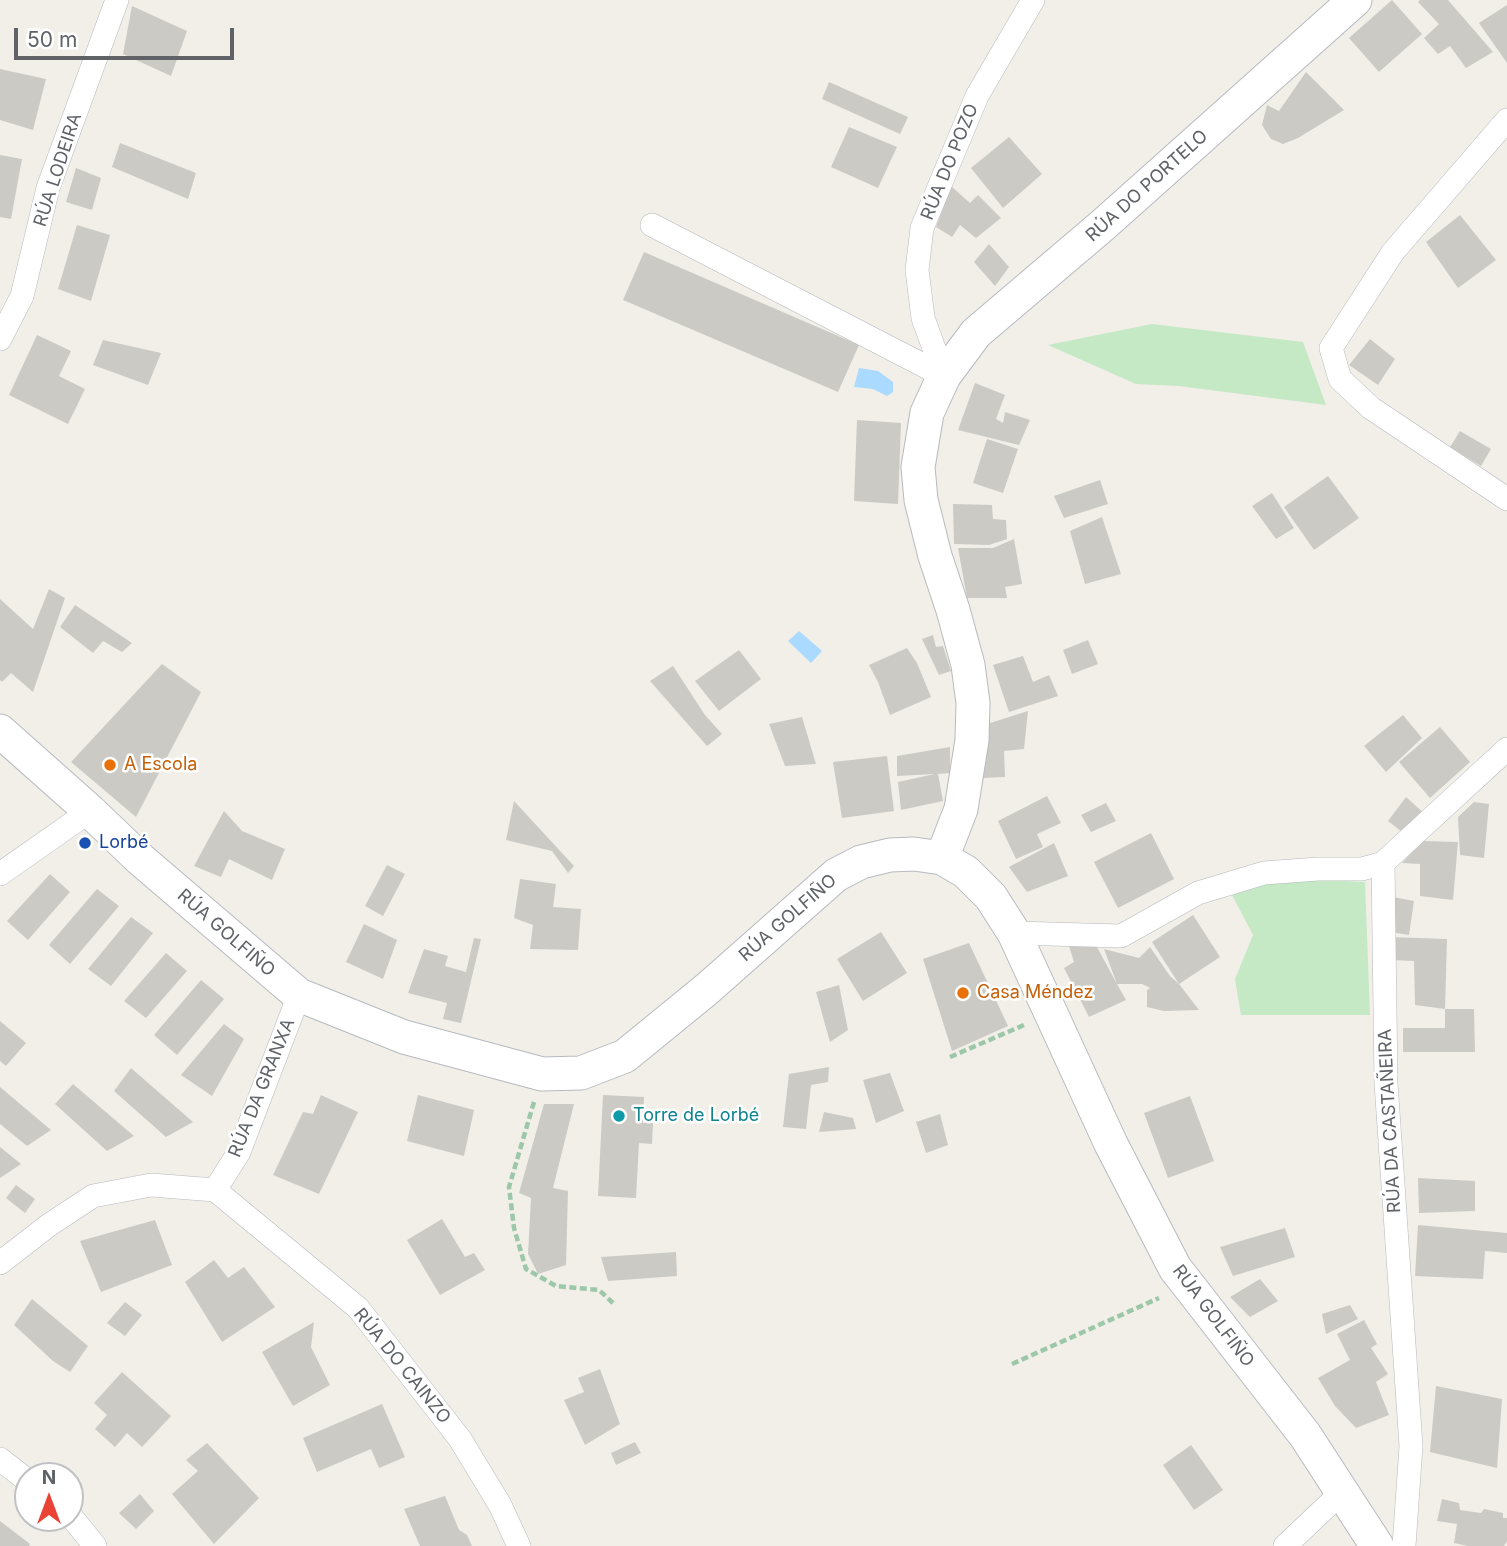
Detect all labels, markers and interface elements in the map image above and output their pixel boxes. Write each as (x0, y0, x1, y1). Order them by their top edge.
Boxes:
scale bar (18, 14, 238, 58)
text: 50 m (27, 27, 77, 52)
street label: RÚA DO POZO (917, 101, 983, 223)
street label: RÚA LODEIRA (29, 110, 87, 230)
street label: RÚA DO PORTELO (1082, 126, 1212, 246)
place label: A Escola (124, 754, 197, 776)
marker: A Escola (102, 757, 118, 773)
place label: Lorbé (99, 832, 149, 854)
marker: Lorbé (77, 835, 93, 851)
street label: RÚA GOLFIÑO (735, 870, 841, 966)
street label: RÚA GOLFIÑO (173, 885, 279, 981)
place label: Casa Méndez (977, 982, 1094, 1004)
marker: Casa Méndez (955, 985, 971, 1001)
street label: RÚA DA GRANXA (224, 1016, 300, 1160)
street label: RÚA DA CASTAÑEIRA (1374, 1028, 1406, 1214)
place label: Torre de Lorbé (633, 1105, 759, 1127)
marker: Torre de Lorbé (611, 1108, 627, 1124)
street label: RÚA GOLFIÑO (1168, 1261, 1258, 1371)
street label: RÚA DO CAINZO (349, 1304, 455, 1428)
north arrow (14, 1462, 84, 1532)
text: N (42, 1466, 56, 1489)

